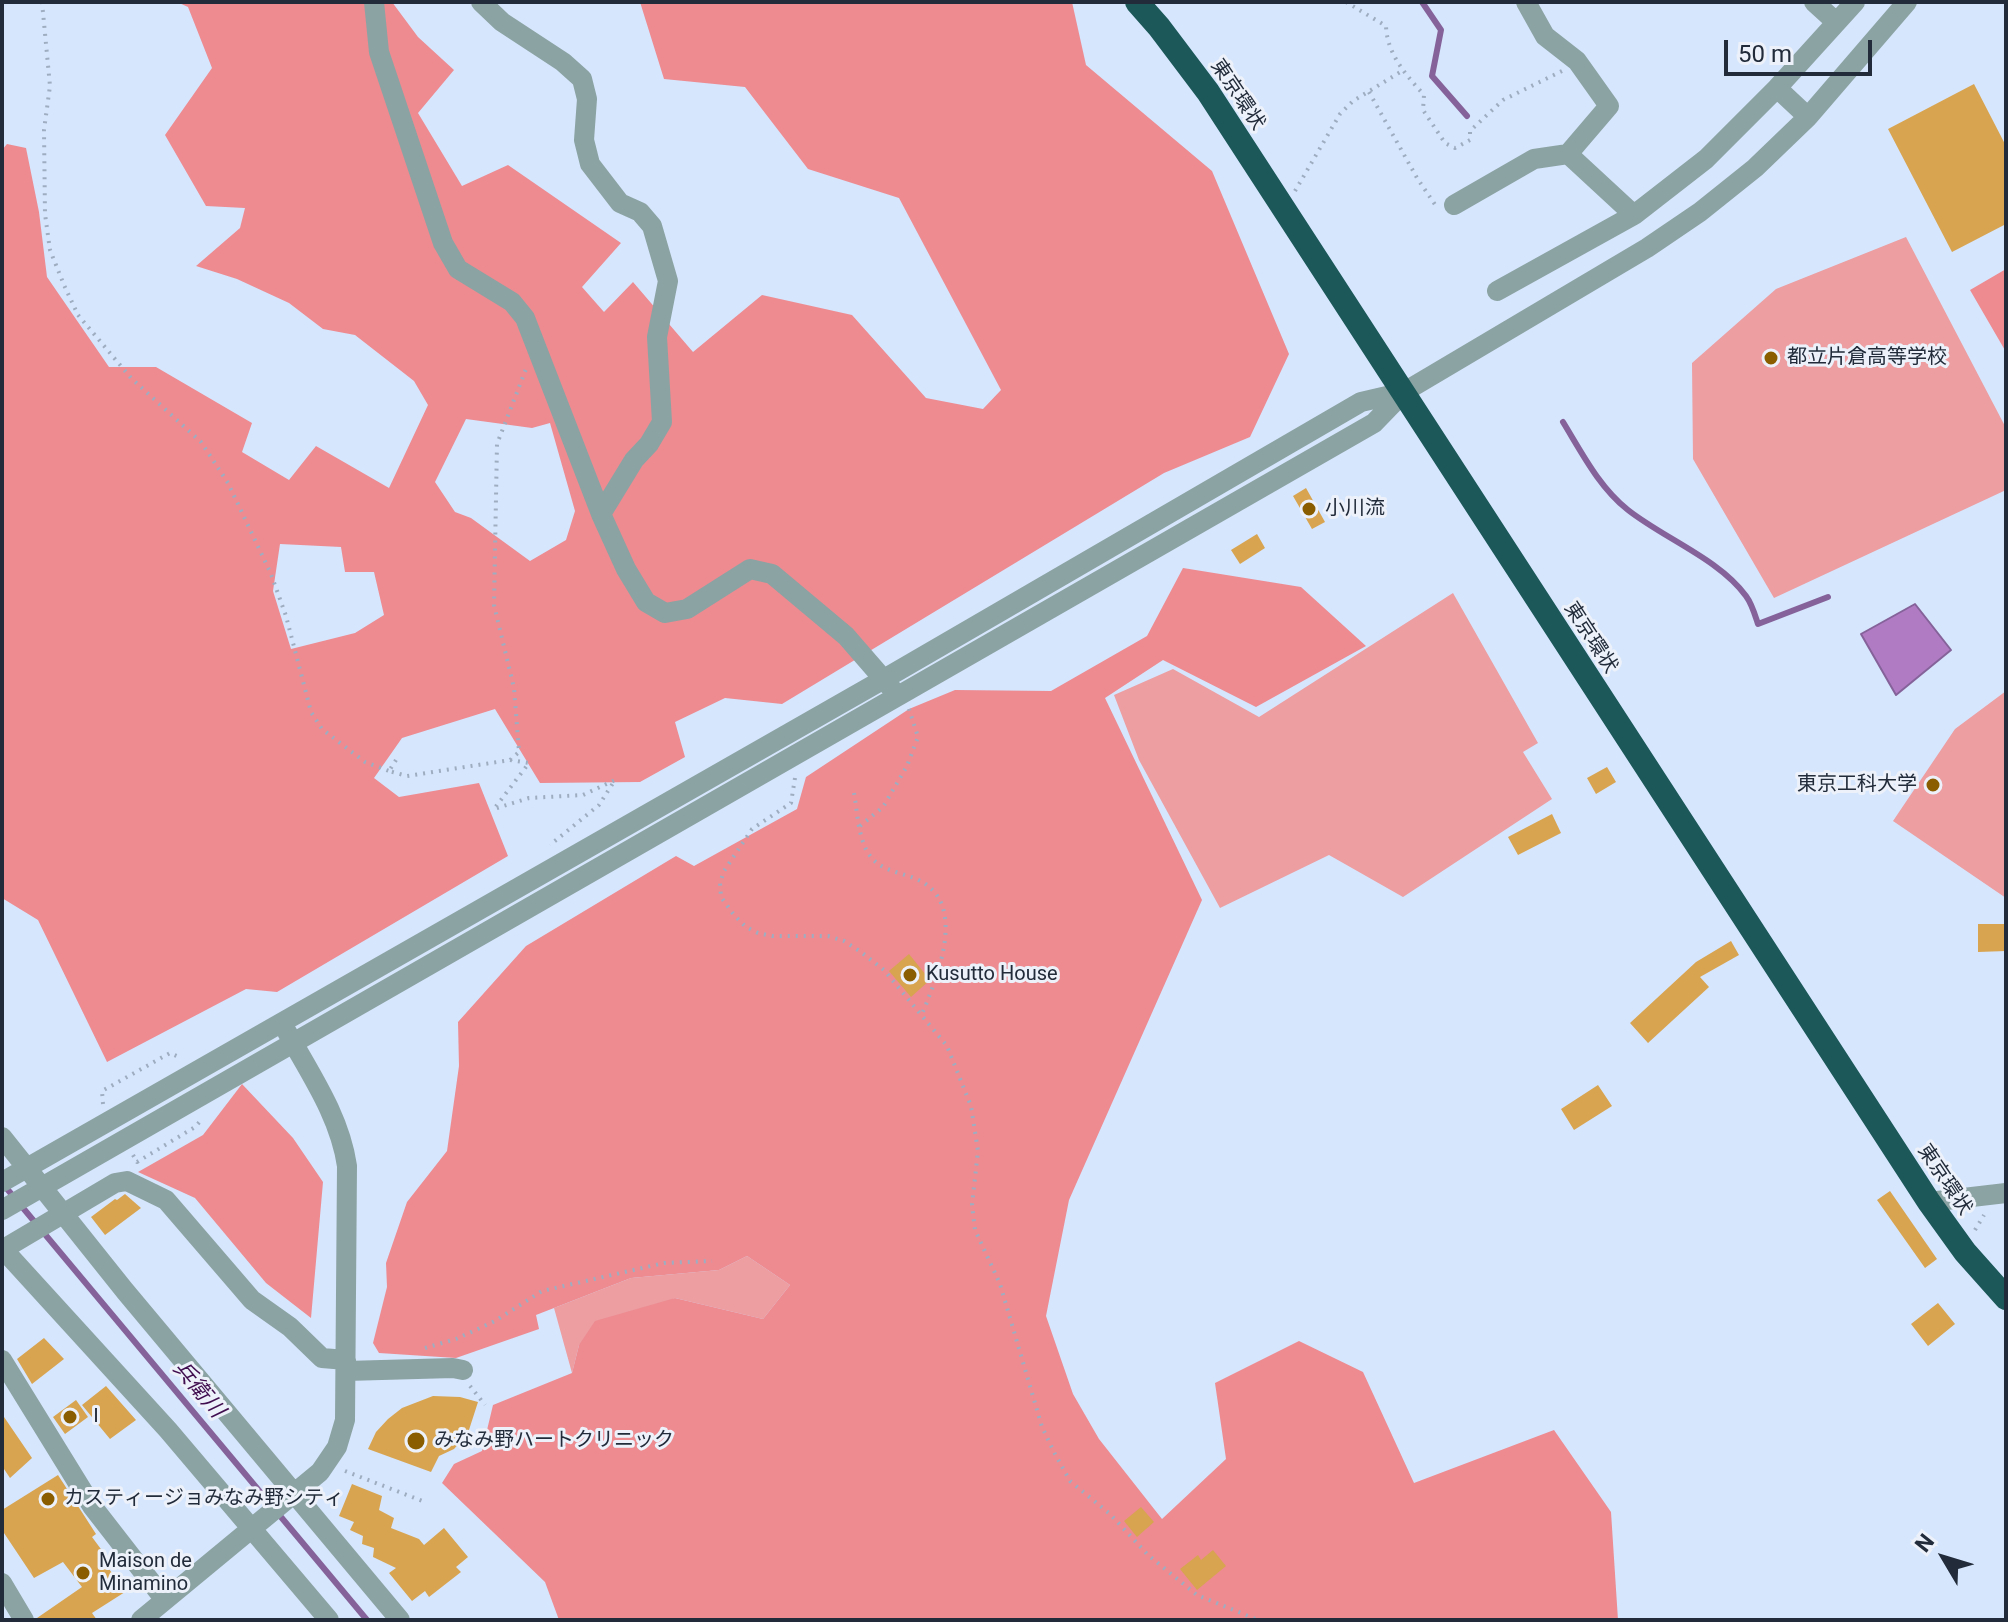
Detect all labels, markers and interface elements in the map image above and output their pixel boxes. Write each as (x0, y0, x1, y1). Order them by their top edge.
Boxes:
scale bar (1728, 24, 1876, 74)
text: 50 m (1738, 40, 1792, 68)
street label: 東京環状 (1205, 55, 1269, 135)
place label: 都立片倉高等学校 (1787, 346, 1947, 370)
marker: 都立片倉高等学校 (1762, 349, 1780, 367)
place label: 小川流 (1325, 497, 1385, 521)
marker: 小川流 (1300, 500, 1318, 518)
street label: 東京環状 (1558, 598, 1622, 678)
place label: 東京工科大学 (1797, 773, 1917, 797)
marker: 東京工科大学 (1924, 776, 1942, 794)
place label: Kusutto House (926, 963, 1058, 987)
marker: Kusutto House (901, 966, 919, 984)
street label: 東京環状 (1912, 1140, 1976, 1220)
water label: 兵衛川 (167, 1356, 229, 1424)
place label: Ⅰ (86, 1405, 106, 1429)
marker: Ⅰ (61, 1408, 79, 1426)
place label: みなみ野ハートクリニック (434, 1429, 674, 1453)
marker: みなみ野ハートクリニック (405, 1430, 427, 1452)
place label: カスティージョみなみ野シティ (64, 1487, 344, 1511)
marker: カスティージョみなみ野シティ (39, 1490, 57, 1508)
north arrow (1904, 1518, 1984, 1598)
text: N (1910, 1529, 1939, 1557)
place label: Maison de Minamino (99, 1550, 192, 1597)
marker: Maison de Minamino (74, 1564, 92, 1582)

